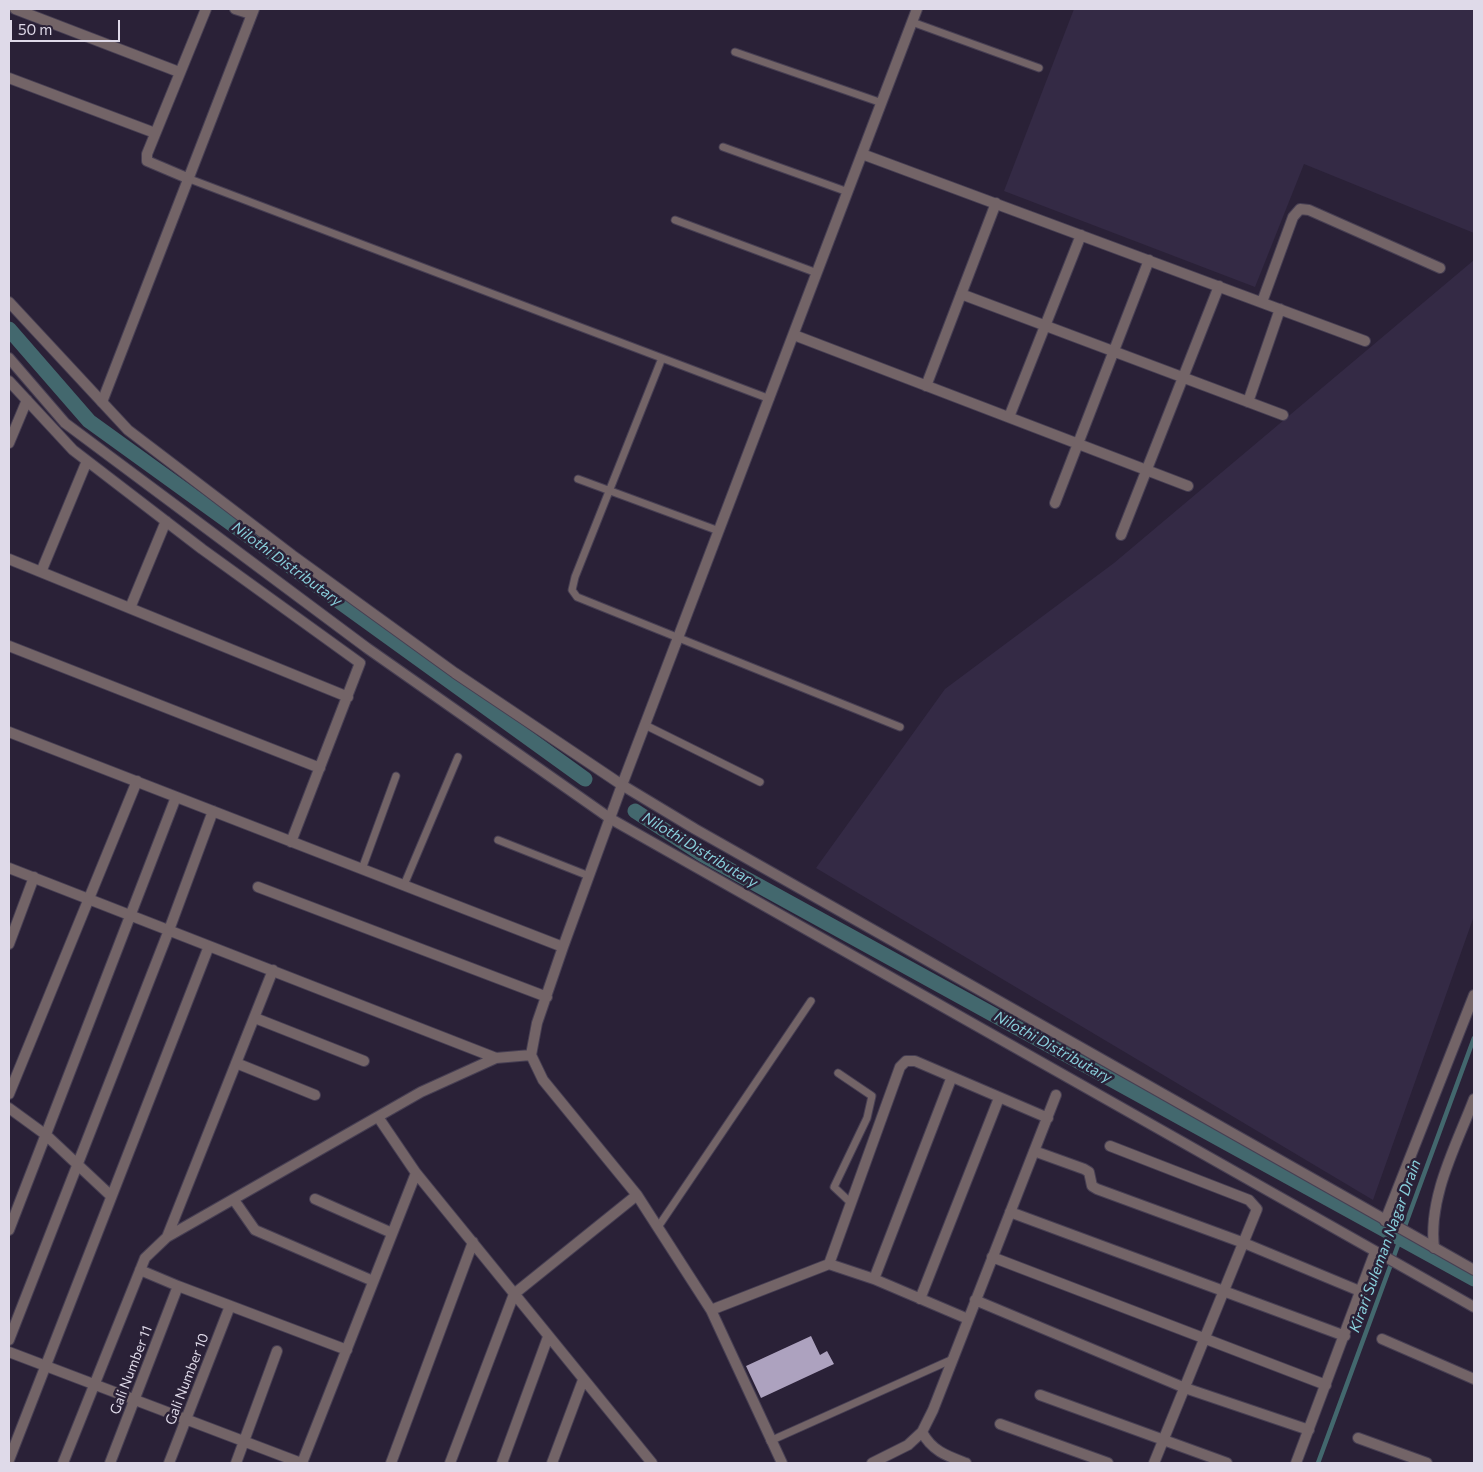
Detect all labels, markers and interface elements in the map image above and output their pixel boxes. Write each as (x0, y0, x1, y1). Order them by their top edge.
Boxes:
scale bar (12, 10, 122, 42)
text: 50 m (18, 20, 52, 38)
water label: Nilothi Distributary (228, 518, 346, 610)
water label: Nilothi Distributary (639, 808, 761, 892)
water label: Nilothi Distributary (991, 1007, 1115, 1087)
water label: Kirari Suleman Nagar Drain (1345, 1157, 1425, 1335)
street label: Gali Number 11 (106, 1323, 156, 1417)
street label: Gali Number 10 (162, 1331, 212, 1427)

